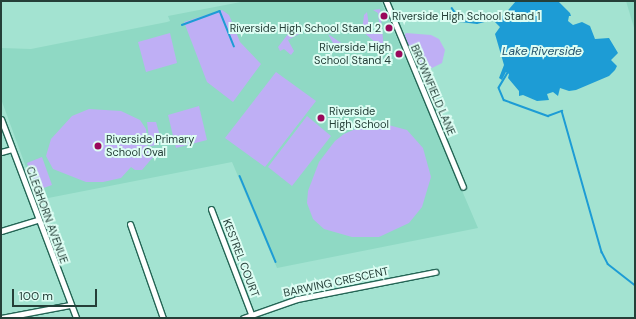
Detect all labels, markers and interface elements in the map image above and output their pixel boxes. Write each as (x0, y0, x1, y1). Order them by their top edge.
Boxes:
place label: Riverside High School Stand 1 (392, 9, 540, 23)
marker: Riverside High School Stand 1 (379, 11, 389, 21)
place label: Riverside High School Stand 2 (230, 21, 381, 35)
marker: Riverside High School Stand 2 (384, 23, 394, 33)
place label: Riverside High School Stand 4 (314, 41, 391, 67)
street label: BROWNFIELD LANE (408, 43, 458, 137)
water label: Lake Riverside (502, 45, 582, 59)
marker: Riverside High School Stand 4 (394, 49, 404, 59)
place label: Riverside High School (329, 105, 389, 131)
marker: Riverside High School (316, 113, 326, 123)
place label: Riverside Primary School Oval (106, 133, 194, 159)
marker: Riverside Primary School Oval (93, 141, 103, 151)
street label: CLEGHORN AVENUE (23, 165, 71, 265)
street label: KESTREL COURT (220, 217, 262, 299)
street label: BARWING CRESCENT (282, 264, 390, 300)
scale bar (14, 281, 99, 307)
text: 100 m (19, 288, 53, 304)

